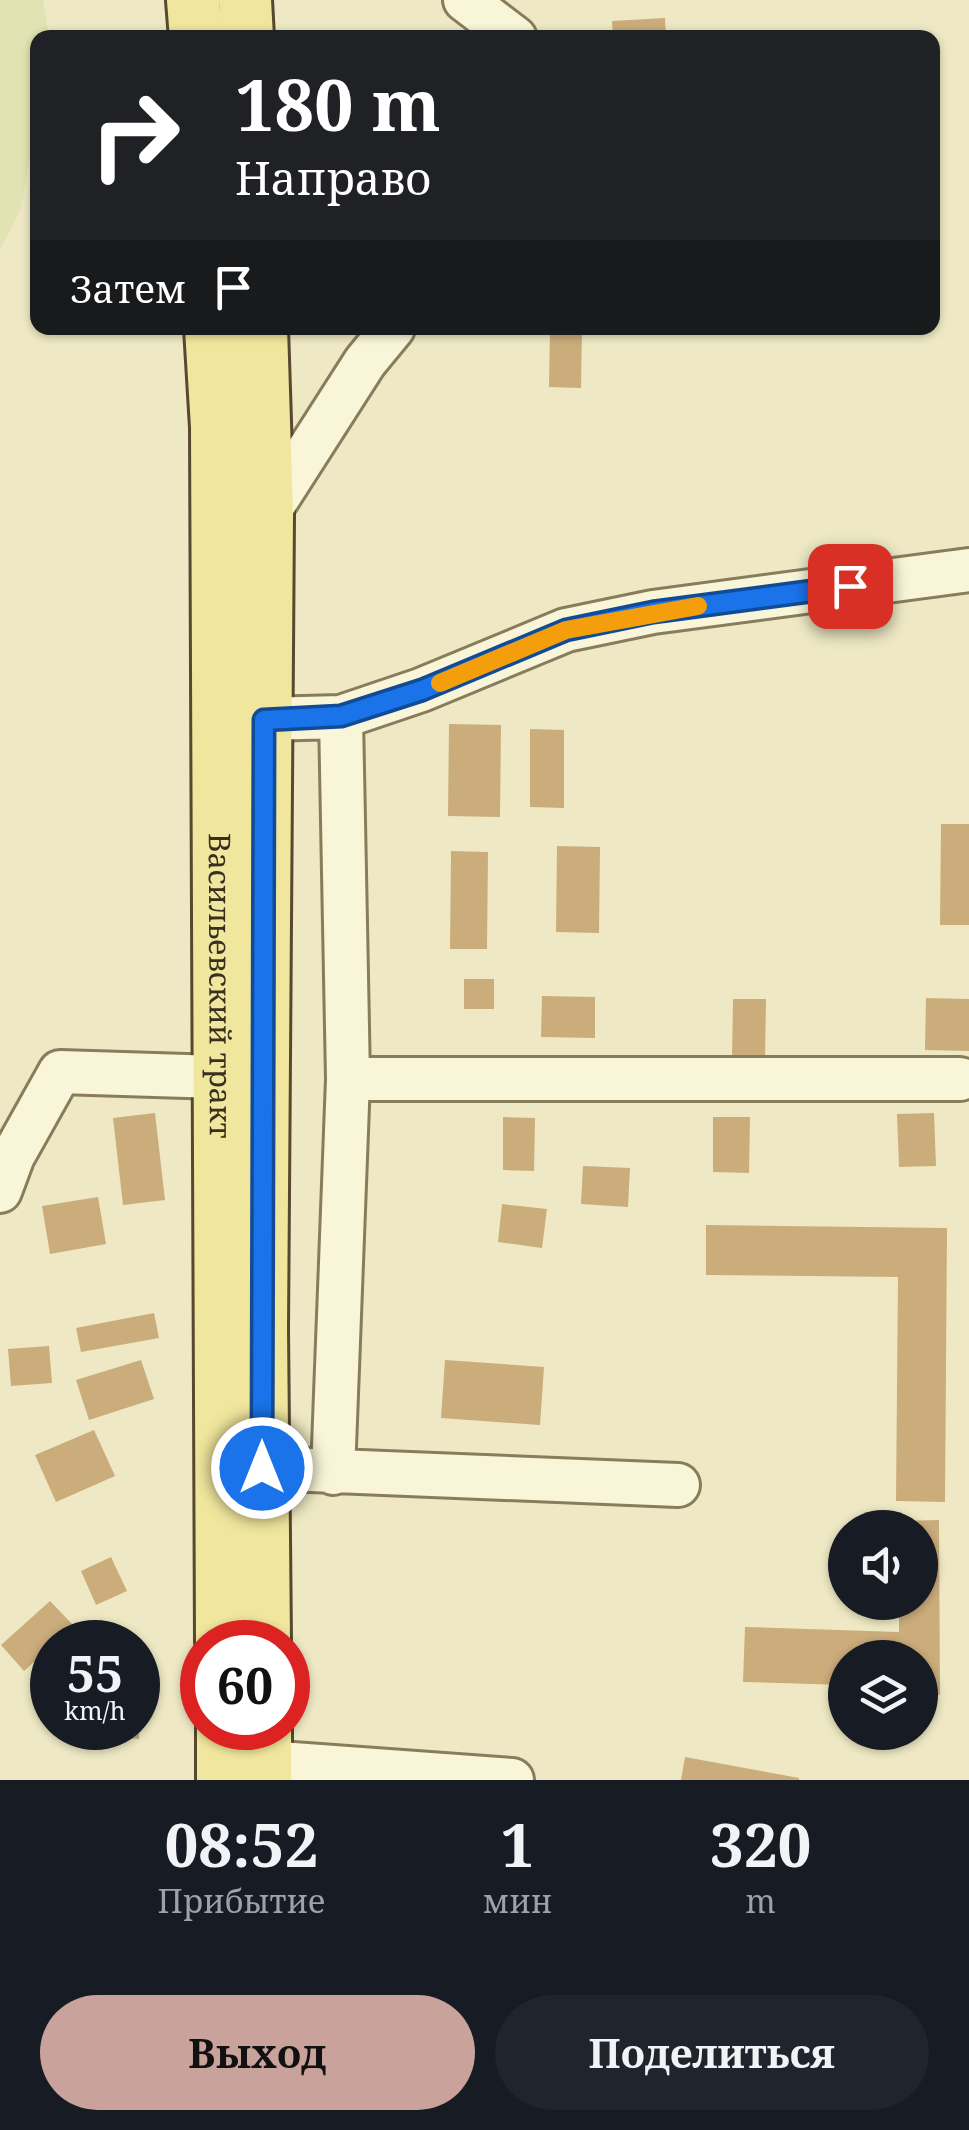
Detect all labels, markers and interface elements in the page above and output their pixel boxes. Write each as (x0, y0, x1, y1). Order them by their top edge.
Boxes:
text: 180 m (235, 56, 441, 152)
icon: right (70, 70, 200, 200)
text: Направо (235, 147, 431, 208)
icon: arrive (206, 260, 261, 315)
text: Затем (70, 262, 186, 314)
pin (808, 544, 893, 629)
icon: arrive (823, 559, 878, 614)
street label: Васильевский тракт (200, 833, 242, 1139)
position arrow (210, 1416, 314, 1520)
map controls (828, 1510, 938, 1750)
button: sound (828, 1510, 938, 1620)
speed limit sign: 60 (180, 1620, 310, 1750)
text: 55 (67, 1639, 123, 1707)
button: layers (828, 1640, 938, 1750)
text: km/h (64, 1693, 126, 1727)
text: 08:52 (164, 1803, 318, 1885)
text: 1 (501, 1803, 534, 1885)
text: 320 (710, 1803, 811, 1885)
text: Прибытие (158, 1879, 325, 1922)
text: мин (483, 1879, 552, 1922)
text: m (745, 1879, 776, 1922)
button: Выход (40, 1995, 475, 2110)
button: Поделиться (495, 1995, 929, 2110)

